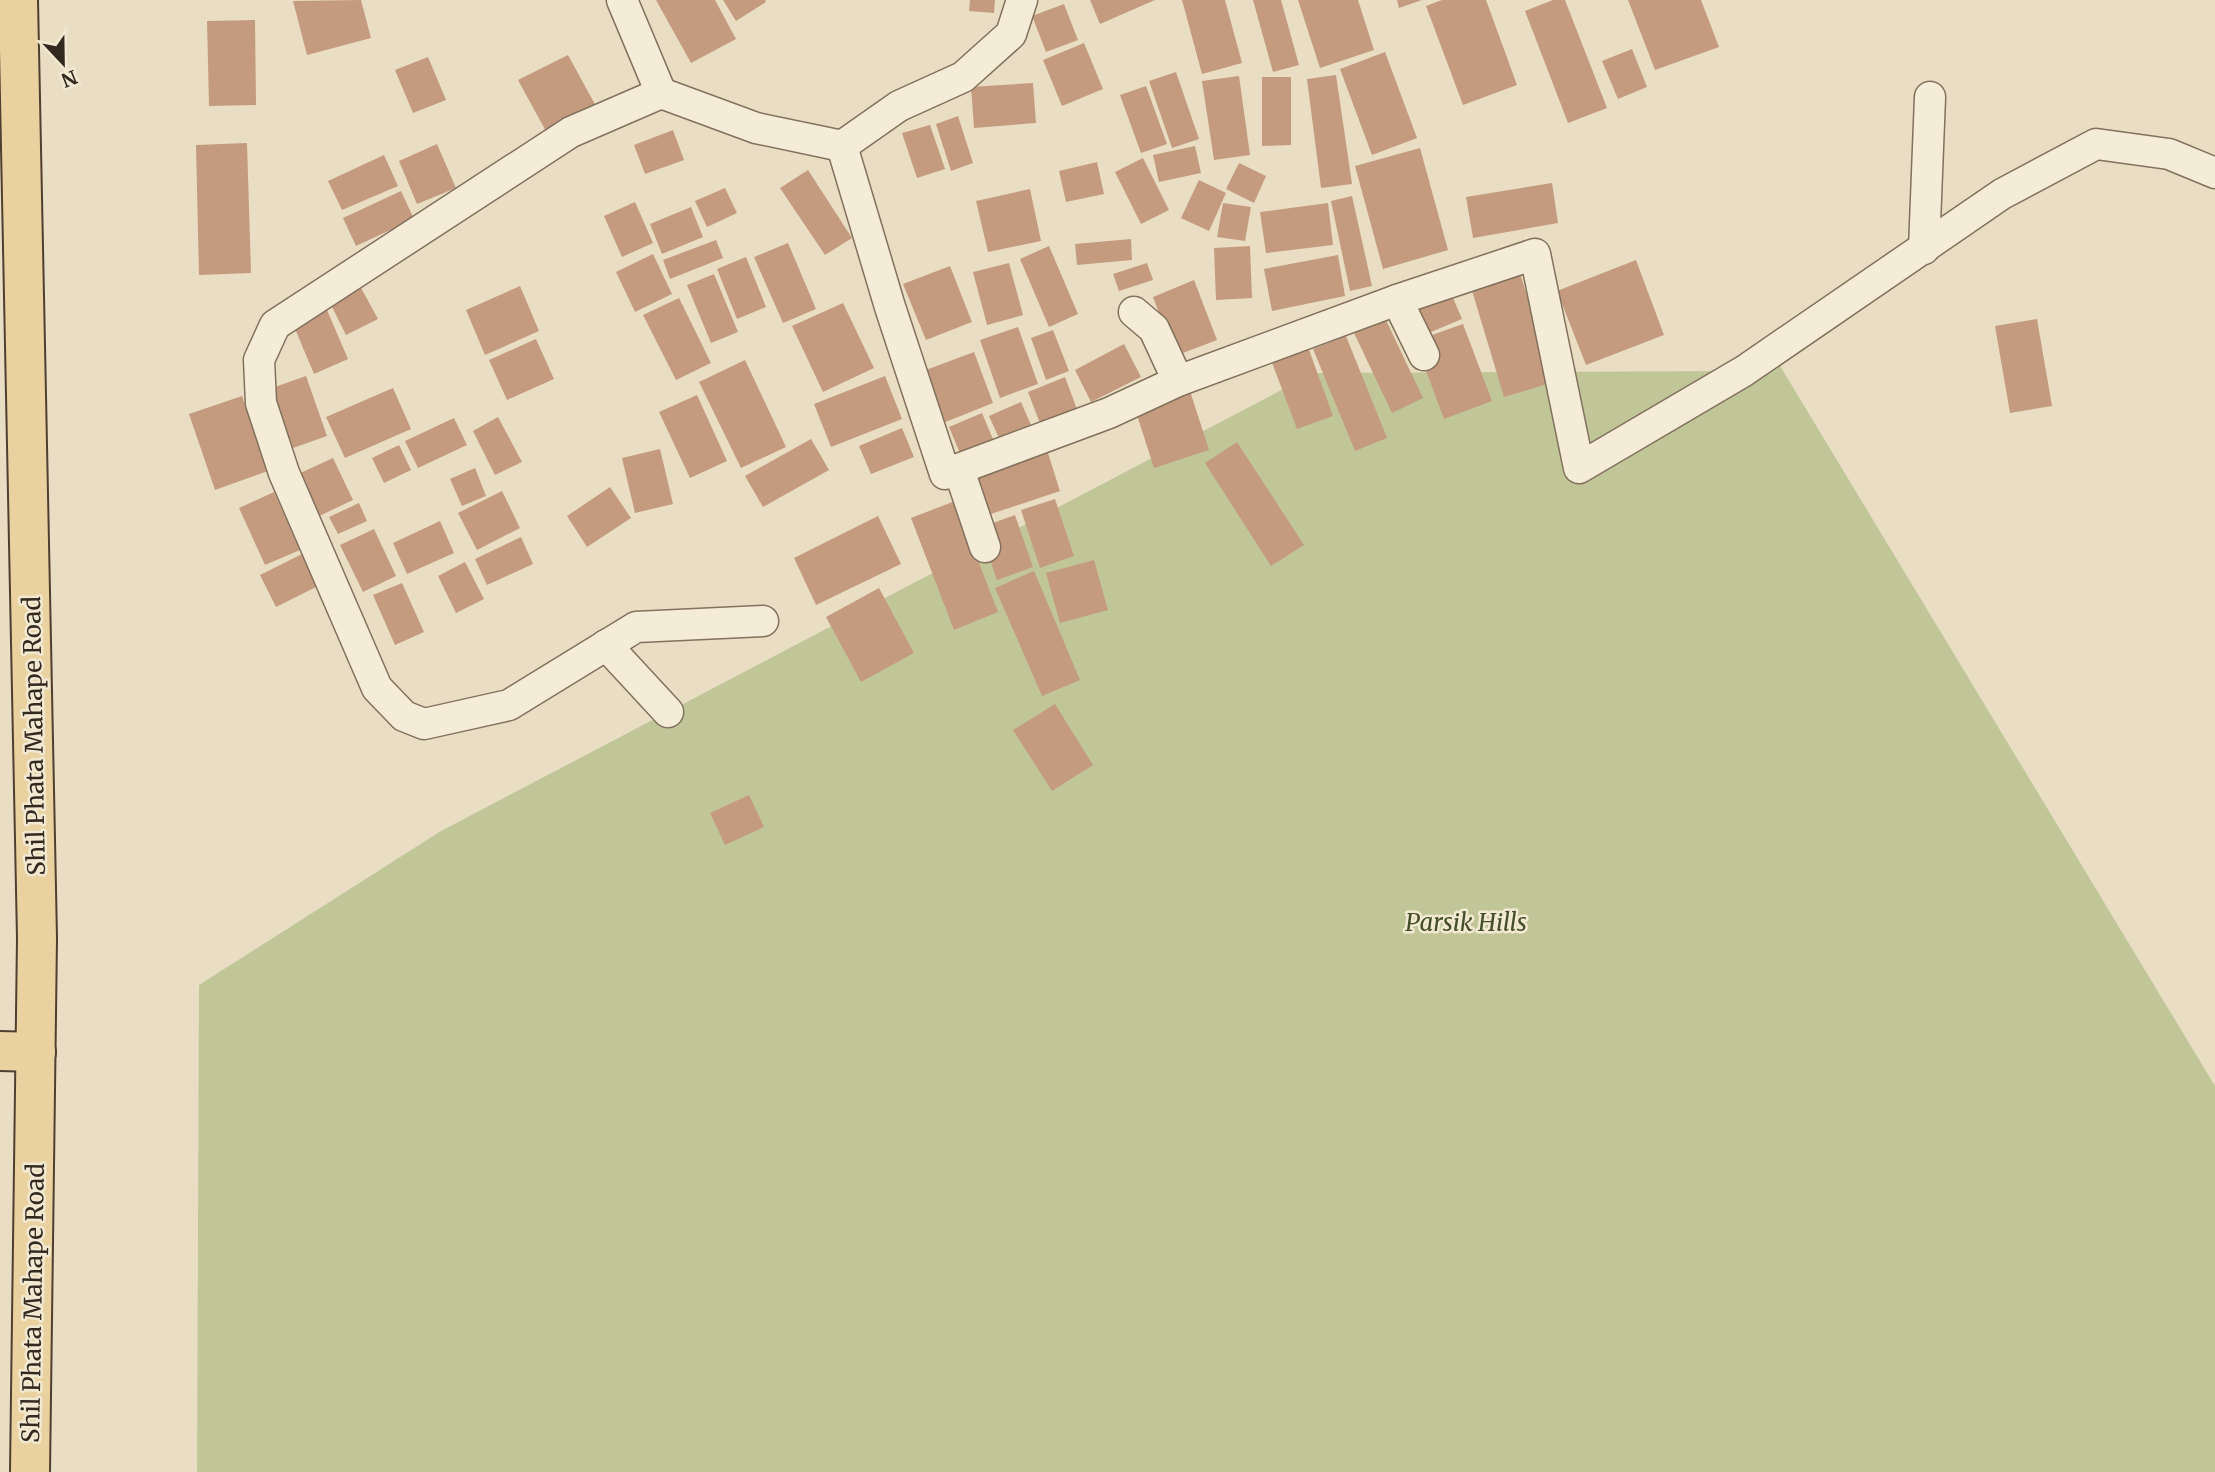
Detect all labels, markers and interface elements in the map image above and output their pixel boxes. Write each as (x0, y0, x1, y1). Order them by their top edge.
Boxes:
north arrow (28, 28, 98, 98)
text: N (58, 65, 81, 93)
street label: Shil Phata Mahape Road (16, 596, 52, 876)
park label: Parsik Hills (1405, 907, 1527, 938)
street label: Shil Phata Mahape Road (15, 1163, 51, 1443)

